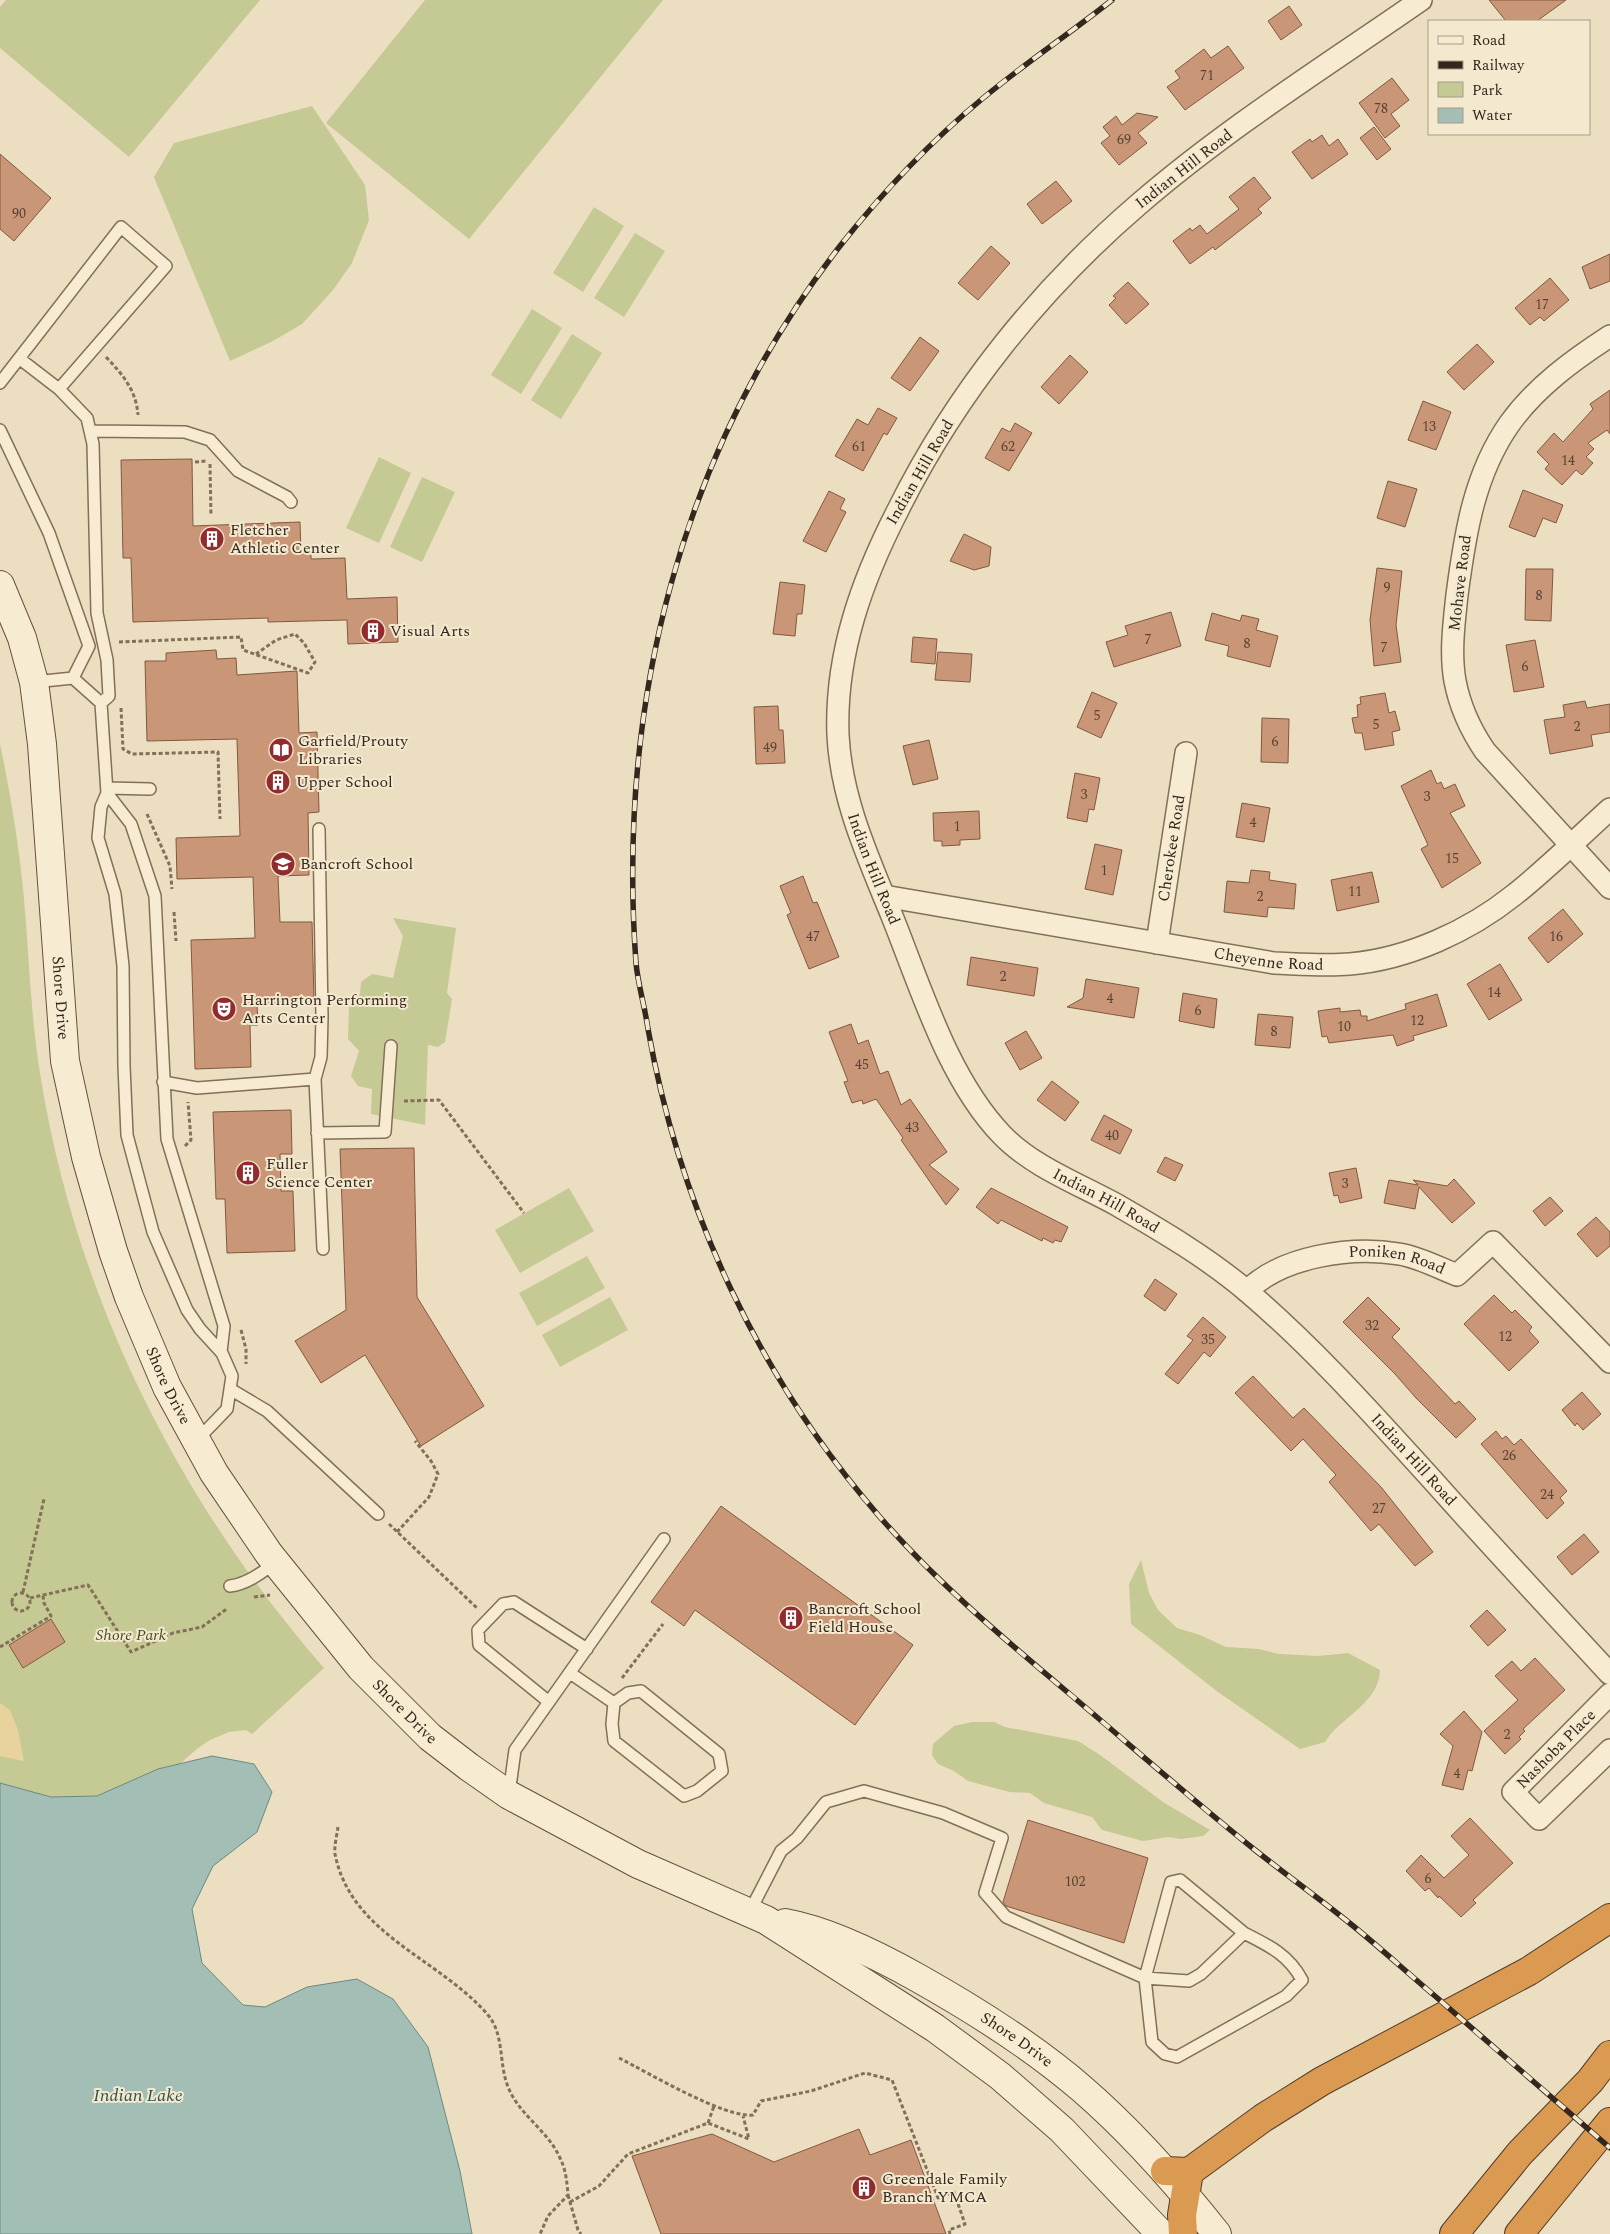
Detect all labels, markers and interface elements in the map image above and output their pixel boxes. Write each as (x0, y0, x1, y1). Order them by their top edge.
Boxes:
legend (1428, 20, 1590, 135)
text: Road (1472, 29, 1506, 52)
text: Railway (1472, 54, 1525, 77)
house number: 71 (1200, 65, 1214, 86)
text: Park (1472, 79, 1503, 102)
house number: 78 (1374, 98, 1388, 119)
text: Water (1472, 104, 1512, 127)
street label: Indian Hill Road (1130, 123, 1238, 215)
house number: 69 (1117, 129, 1131, 150)
house number: 90 (12, 203, 26, 224)
house number: 17 (1535, 294, 1549, 315)
street label: Indian Hill Road (880, 415, 960, 529)
house number: 13 (1422, 416, 1436, 437)
house number: 61 (852, 436, 866, 457)
house number: 62 (1001, 436, 1015, 457)
house number: 14 (1561, 450, 1575, 471)
place label: Fletcher Athletic Center (230, 518, 340, 560)
building icon: Fletcher Athletic Center (199, 526, 225, 552)
street label: Mohave Road (1442, 534, 1478, 632)
house number: 9 (1384, 577, 1391, 598)
house number: 8 (1536, 585, 1543, 606)
building icon: Visual Arts (360, 618, 386, 644)
place label: Visual Arts (390, 619, 470, 643)
house number: 7 (1145, 629, 1152, 650)
house number: 8 (1244, 633, 1251, 654)
house number: 7 (1381, 637, 1388, 658)
house number: 6 (1522, 656, 1529, 677)
house number: 5 (1094, 705, 1101, 726)
house number: 5 (1373, 714, 1380, 735)
house number: 2 (1574, 716, 1581, 737)
place label: Garfield/Prouty Libraries (298, 729, 409, 771)
house number: 6 (1272, 731, 1279, 752)
library icon: Garfield/Prouty Libraries (268, 737, 294, 763)
house number: 49 (763, 737, 777, 758)
building icon: Upper School (265, 769, 291, 795)
place label: Upper School (296, 770, 393, 794)
house number: 3 (1081, 784, 1088, 805)
house number: 3 (1424, 786, 1431, 807)
street label: Cherokee Road (1151, 793, 1191, 903)
street label: Indian Hill Road (841, 810, 906, 928)
house number: 4 (1250, 812, 1257, 833)
house number: 1 (954, 816, 961, 837)
house number: 15 (1445, 848, 1459, 869)
school or university icon: Bancroft School (270, 851, 296, 877)
place label: Bancroft School (300, 852, 413, 876)
house number: 1 (1101, 860, 1108, 881)
house number: 11 (1348, 881, 1362, 902)
house number: 2 (1257, 886, 1264, 907)
house number: 47 (806, 926, 820, 947)
house number: 16 (1549, 926, 1563, 947)
street label: Cheyenne Road (1212, 941, 1324, 977)
street label: Shore Drive (45, 955, 75, 1040)
house number: 2 (1000, 966, 1007, 987)
house number: 14 (1487, 982, 1501, 1003)
place label: Harrington Performing Arts Center (242, 988, 407, 1030)
house number: 4 (1107, 988, 1114, 1009)
theatre icon: Harrington Performing Arts Center (211, 996, 237, 1022)
house number: 6 (1195, 1000, 1202, 1021)
house number: 12 (1410, 1010, 1424, 1031)
house number: 10 (1337, 1016, 1351, 1037)
house number: 8 (1271, 1021, 1278, 1042)
house number: 45 (855, 1054, 869, 1075)
house number: 43 (905, 1117, 919, 1138)
house number: 40 (1105, 1125, 1119, 1146)
place label: Fuller Science Center (266, 1152, 372, 1194)
building icon: Fuller Science Center (235, 1160, 261, 1186)
street label: Indian Hill Road (1048, 1162, 1164, 1239)
house number: 3 (1342, 1173, 1349, 1194)
street label: Poniken Road (1348, 1239, 1449, 1281)
house number: 32 (1365, 1315, 1379, 1336)
house number: 12 (1498, 1326, 1512, 1347)
house number: 35 (1201, 1329, 1215, 1350)
street label: Shore Drive (139, 1343, 197, 1429)
street label: Indian Hill Road (1365, 1408, 1462, 1512)
house number: 26 (1502, 1445, 1516, 1466)
house number: 24 (1540, 1484, 1554, 1505)
house number: 27 (1372, 1498, 1386, 1519)
place label: Bancroft School Field House (808, 1597, 921, 1639)
building icon: Bancroft School Field House (778, 1605, 804, 1631)
park label: Shore Park (96, 1623, 167, 1647)
street label: Shore Drive (367, 1674, 442, 1750)
street label: Nashoba Place (1511, 1704, 1601, 1794)
house number: 2 (1504, 1724, 1511, 1745)
house number: 4 (1454, 1763, 1461, 1784)
house number: 6 (1425, 1868, 1432, 1889)
house number: 102 (1065, 1871, 1086, 1892)
street label: Shore Drive (976, 2006, 1058, 2073)
water label: Indian Lake (93, 2082, 183, 2109)
place label: Greendale Family Branch YMCA (882, 2167, 1008, 2209)
building icon: Greendale Family Branch YMCA (851, 2175, 877, 2201)

